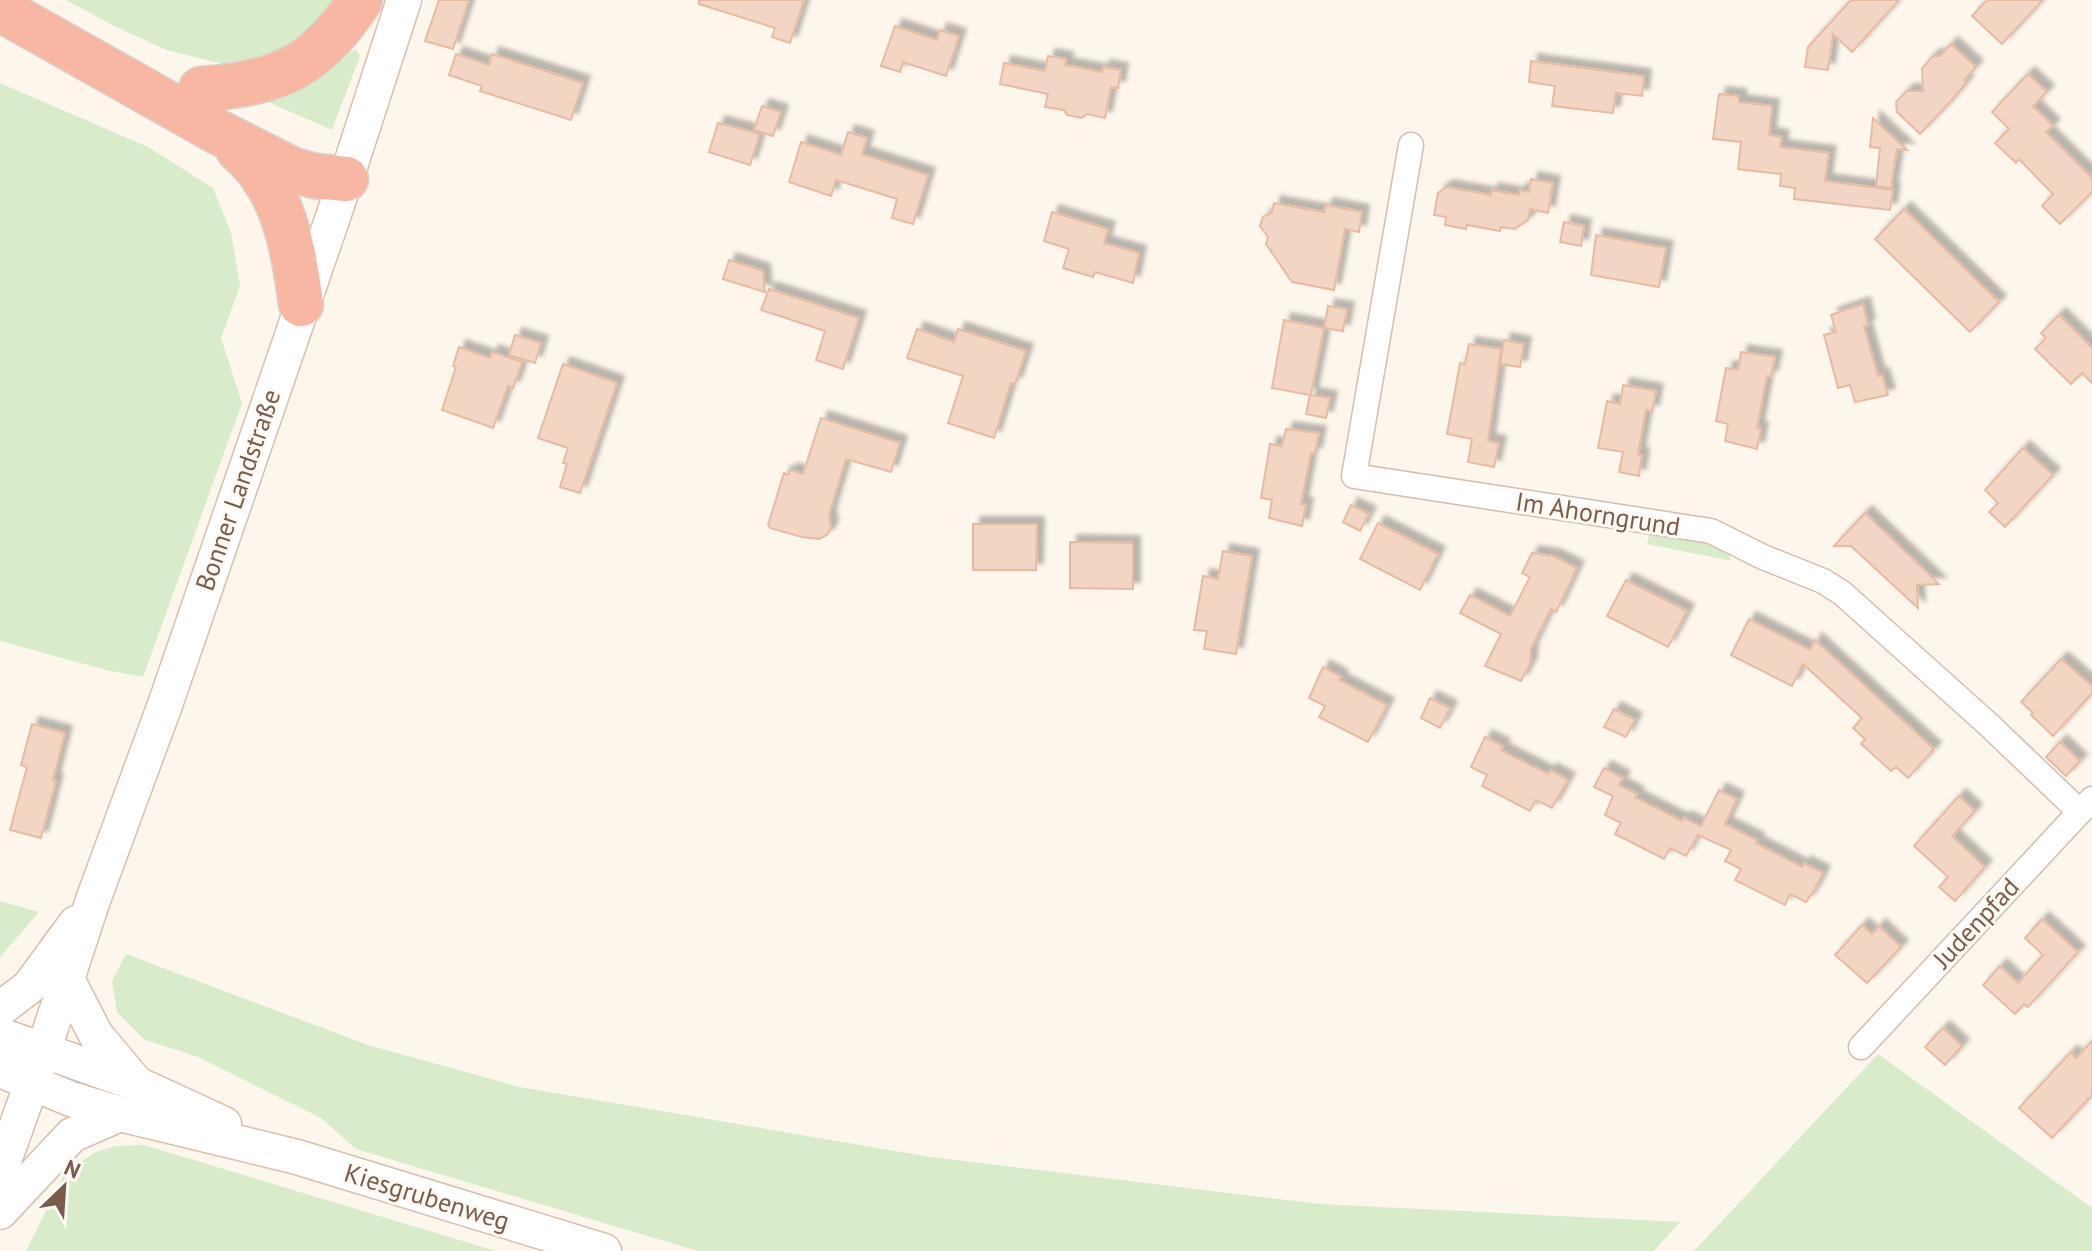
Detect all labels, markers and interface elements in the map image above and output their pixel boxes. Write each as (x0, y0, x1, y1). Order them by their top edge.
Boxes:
street label: Bonner Landstraße (188, 385, 287, 595)
street label: Im Ahorngrund (1513, 484, 1683, 543)
street label: Judenpfad (1925, 870, 2026, 976)
north arrow (24, 1147, 104, 1227)
text: N (60, 1153, 85, 1185)
street label: Kiesgrubenweg (341, 1156, 514, 1237)

